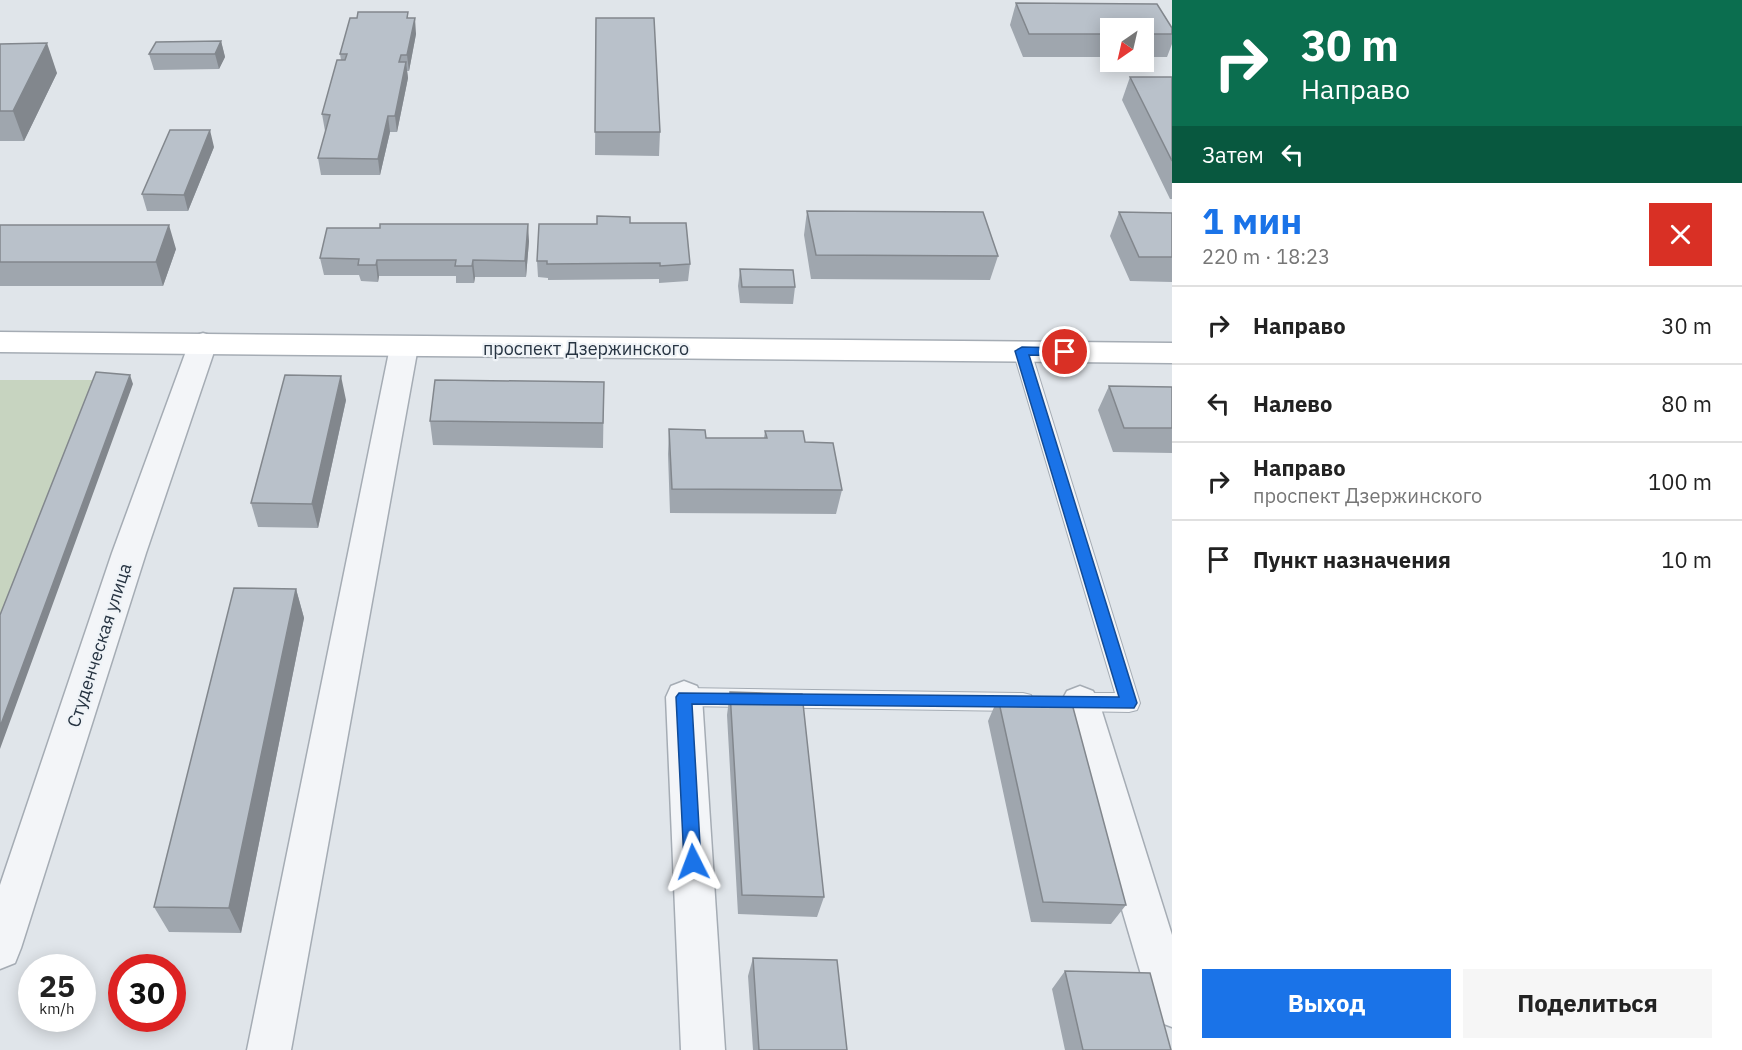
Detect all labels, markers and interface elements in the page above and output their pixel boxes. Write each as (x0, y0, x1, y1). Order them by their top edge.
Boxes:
north arrow (1100, 18, 1154, 72)
map controls (1100, 18, 1154, 72)
text: 30 m (1301, 18, 1399, 73)
icon: right (1202, 24, 1280, 102)
text: Направо (1301, 71, 1410, 106)
icon: left (1276, 138, 1309, 171)
text: Затем (1202, 140, 1264, 169)
text: 1 мин (1202, 197, 1302, 244)
button: close (1649, 203, 1712, 266)
text: 220 m · 18:23 (1202, 243, 1330, 270)
icon: right (1202, 309, 1235, 342)
text: Направо (1253, 311, 1346, 340)
text: 30 m (1661, 311, 1712, 340)
pin (1039, 326, 1090, 377)
icon: arrive (1048, 335, 1081, 368)
street label: проспект Дзержинского (483, 337, 689, 360)
icon: left (1202, 387, 1235, 420)
text: Налево (1253, 389, 1332, 418)
text: 80 m (1661, 389, 1712, 418)
text: Направо (1253, 453, 1346, 482)
icon: right (1202, 465, 1235, 498)
text: 100 m (1648, 467, 1712, 496)
text: проспект Дзержинского (1253, 482, 1482, 509)
icon: arrive (1202, 543, 1235, 576)
text: Пункт назначения (1253, 545, 1451, 574)
text: 10 m (1661, 545, 1712, 574)
street label: Студенческая улица (62, 560, 137, 730)
position arrow (661, 830, 725, 894)
speed limit sign: 30 (108, 954, 186, 1032)
text: 25 (39, 966, 75, 1005)
button: Выход (1202, 969, 1451, 1038)
button: Поделиться (1463, 969, 1712, 1038)
text: km/h (39, 999, 75, 1018)

